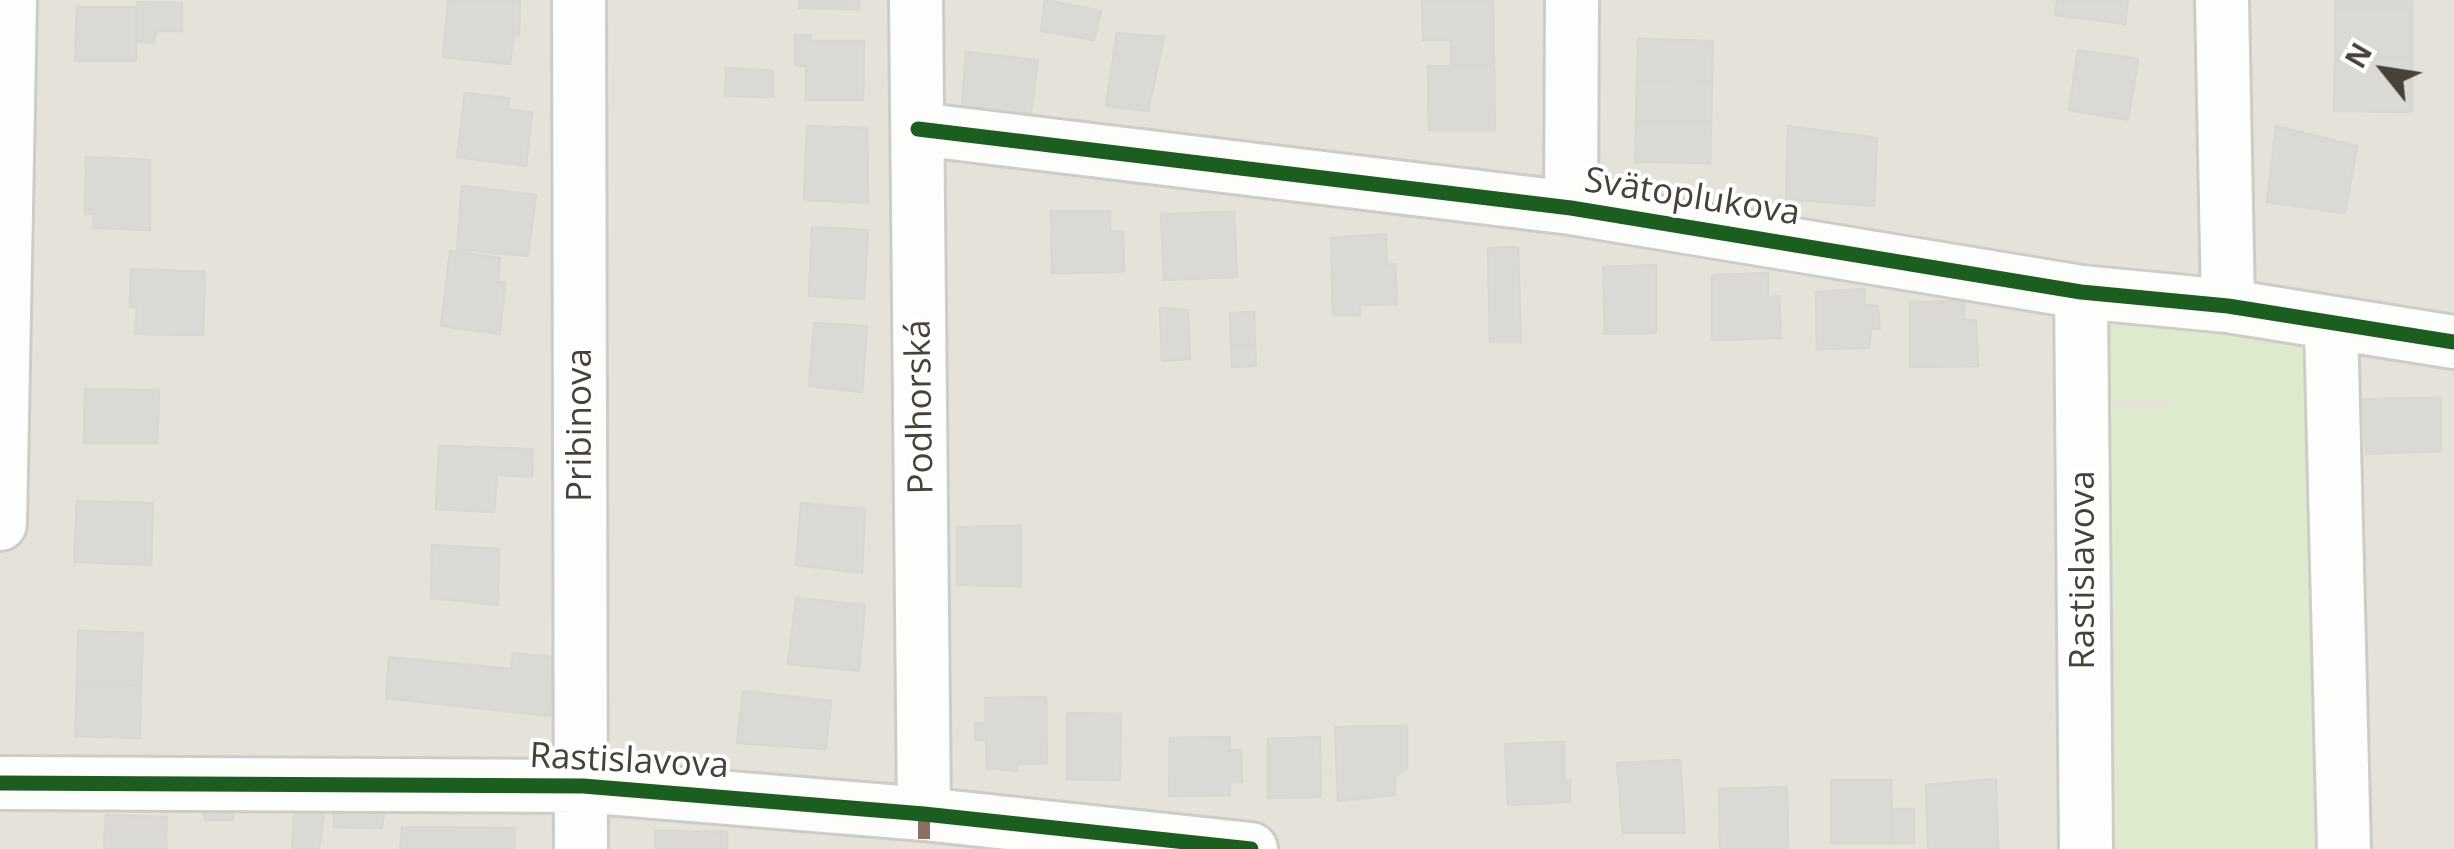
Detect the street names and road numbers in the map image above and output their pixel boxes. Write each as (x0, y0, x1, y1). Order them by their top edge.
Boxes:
street label: Svätoplukova (1581, 160, 1803, 236)
street label: Podhorská (898, 319, 944, 495)
street label: Pribinova (560, 348, 602, 502)
street label: Rastislavova (2063, 470, 2105, 670)
street label: Rastislavova (528, 736, 730, 788)

